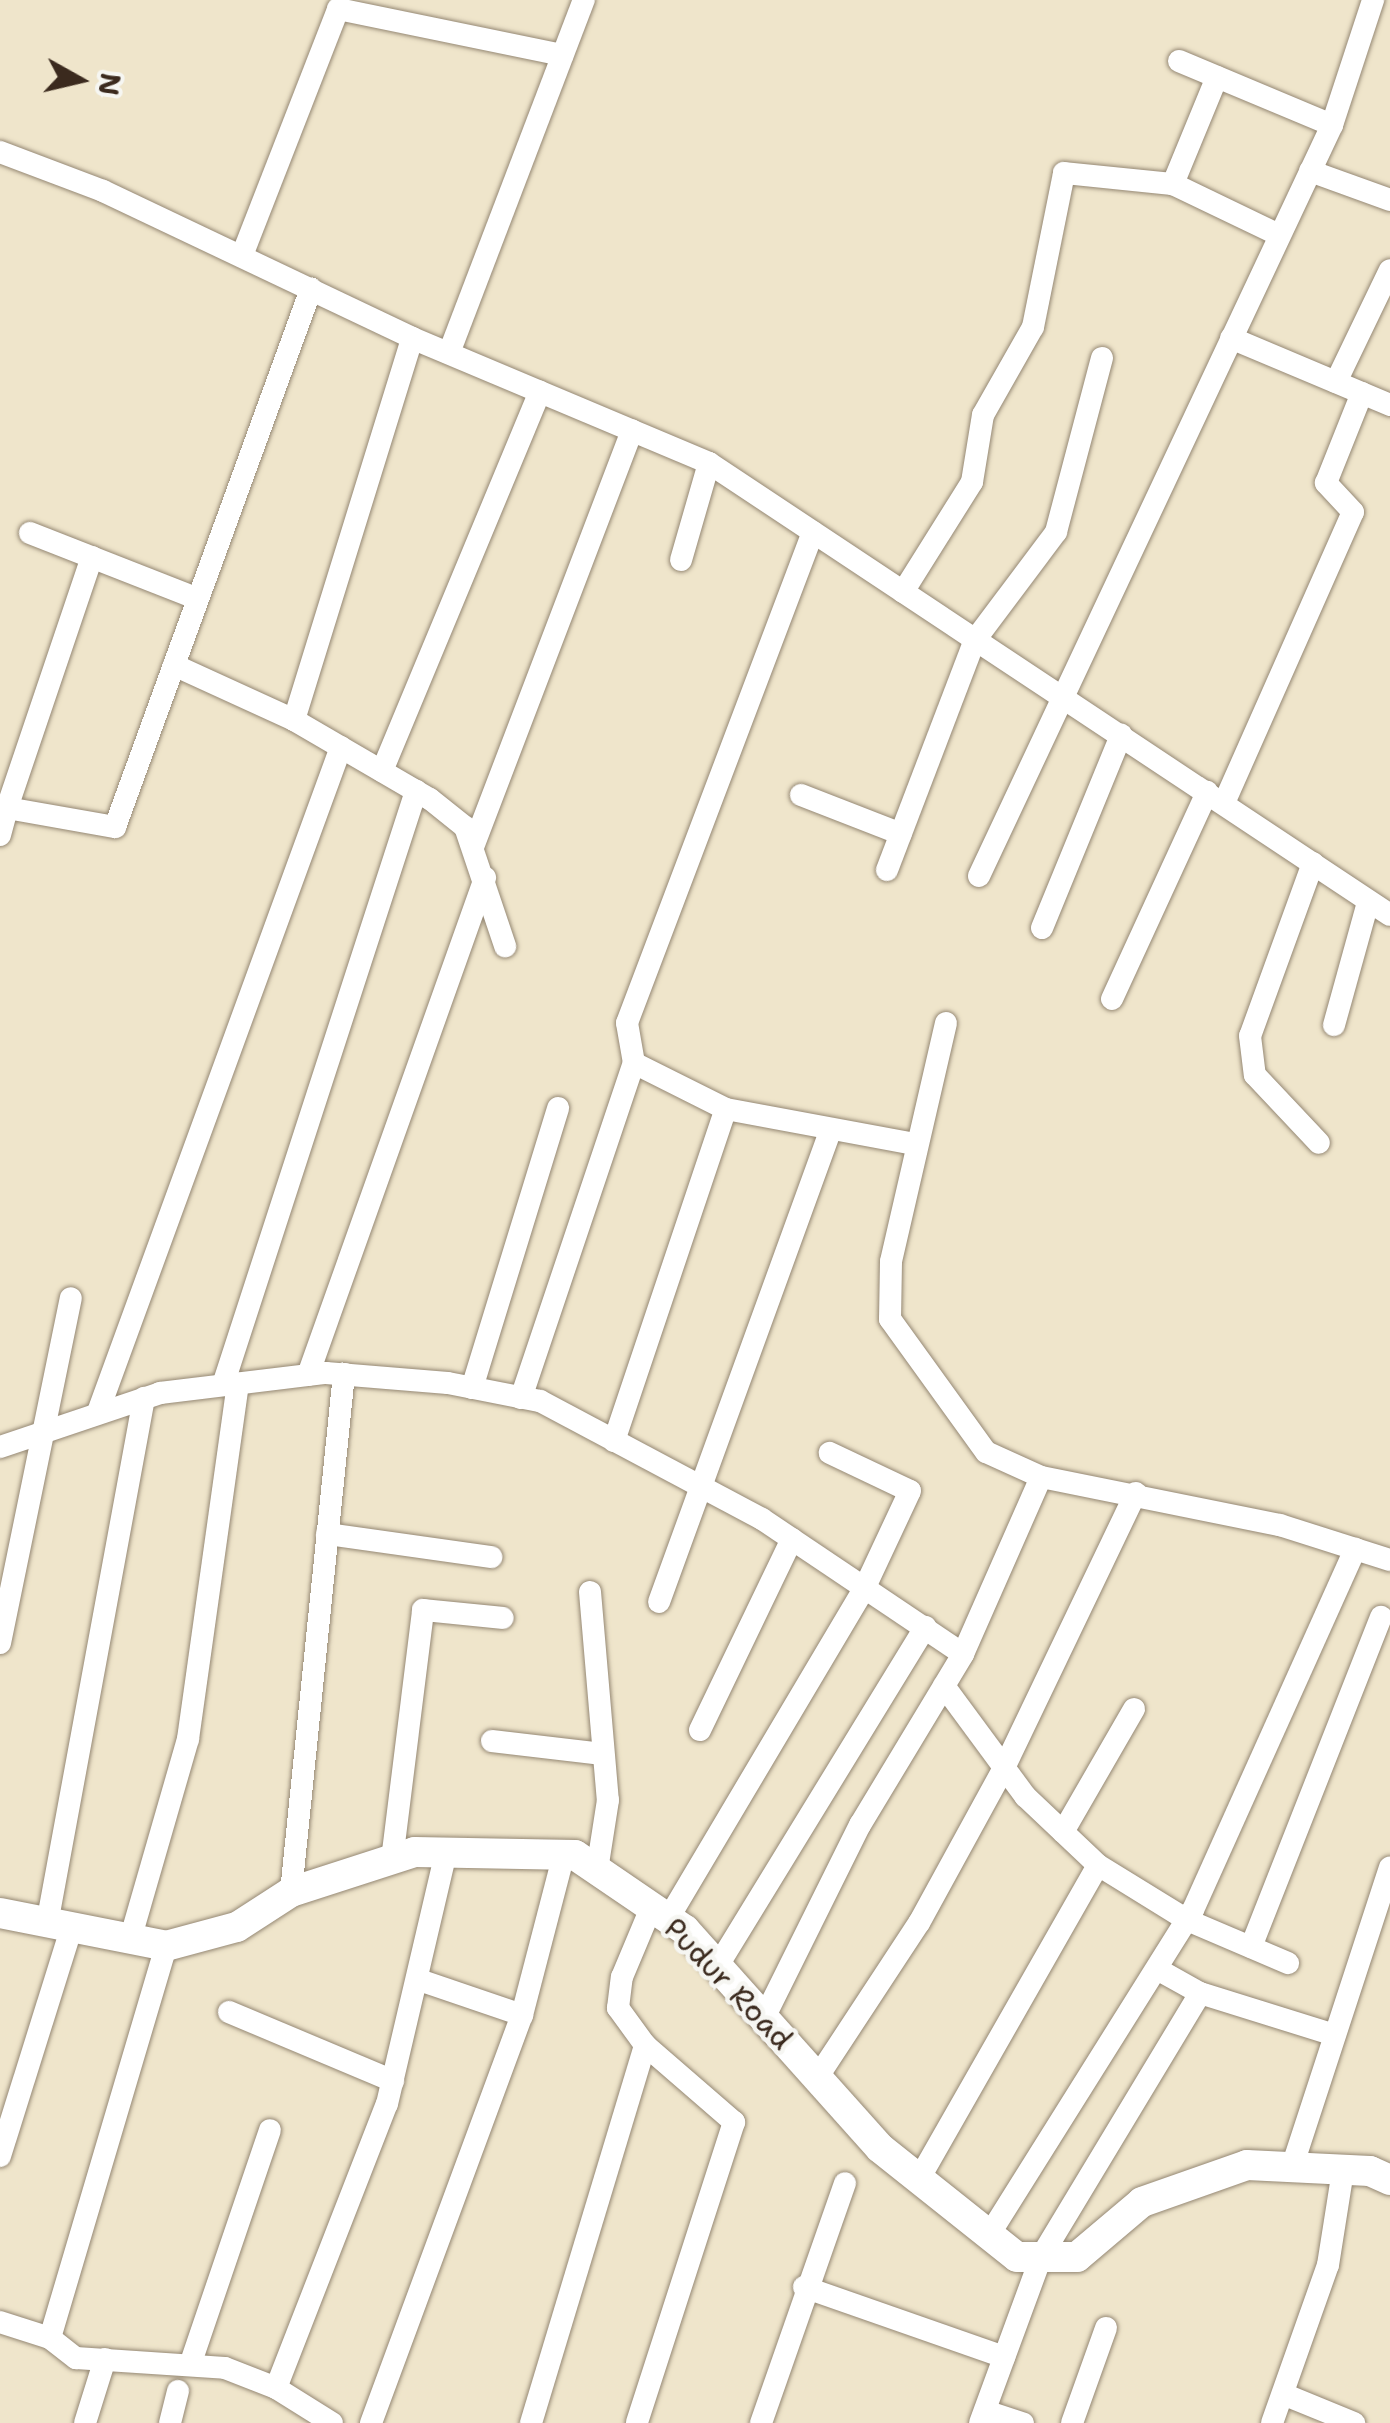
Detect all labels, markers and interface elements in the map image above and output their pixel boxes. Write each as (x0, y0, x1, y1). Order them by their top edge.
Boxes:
north arrow (30, 30, 130, 130)
text: N (89, 71, 130, 98)
street label: Pudur Road (656, 1911, 800, 2057)

